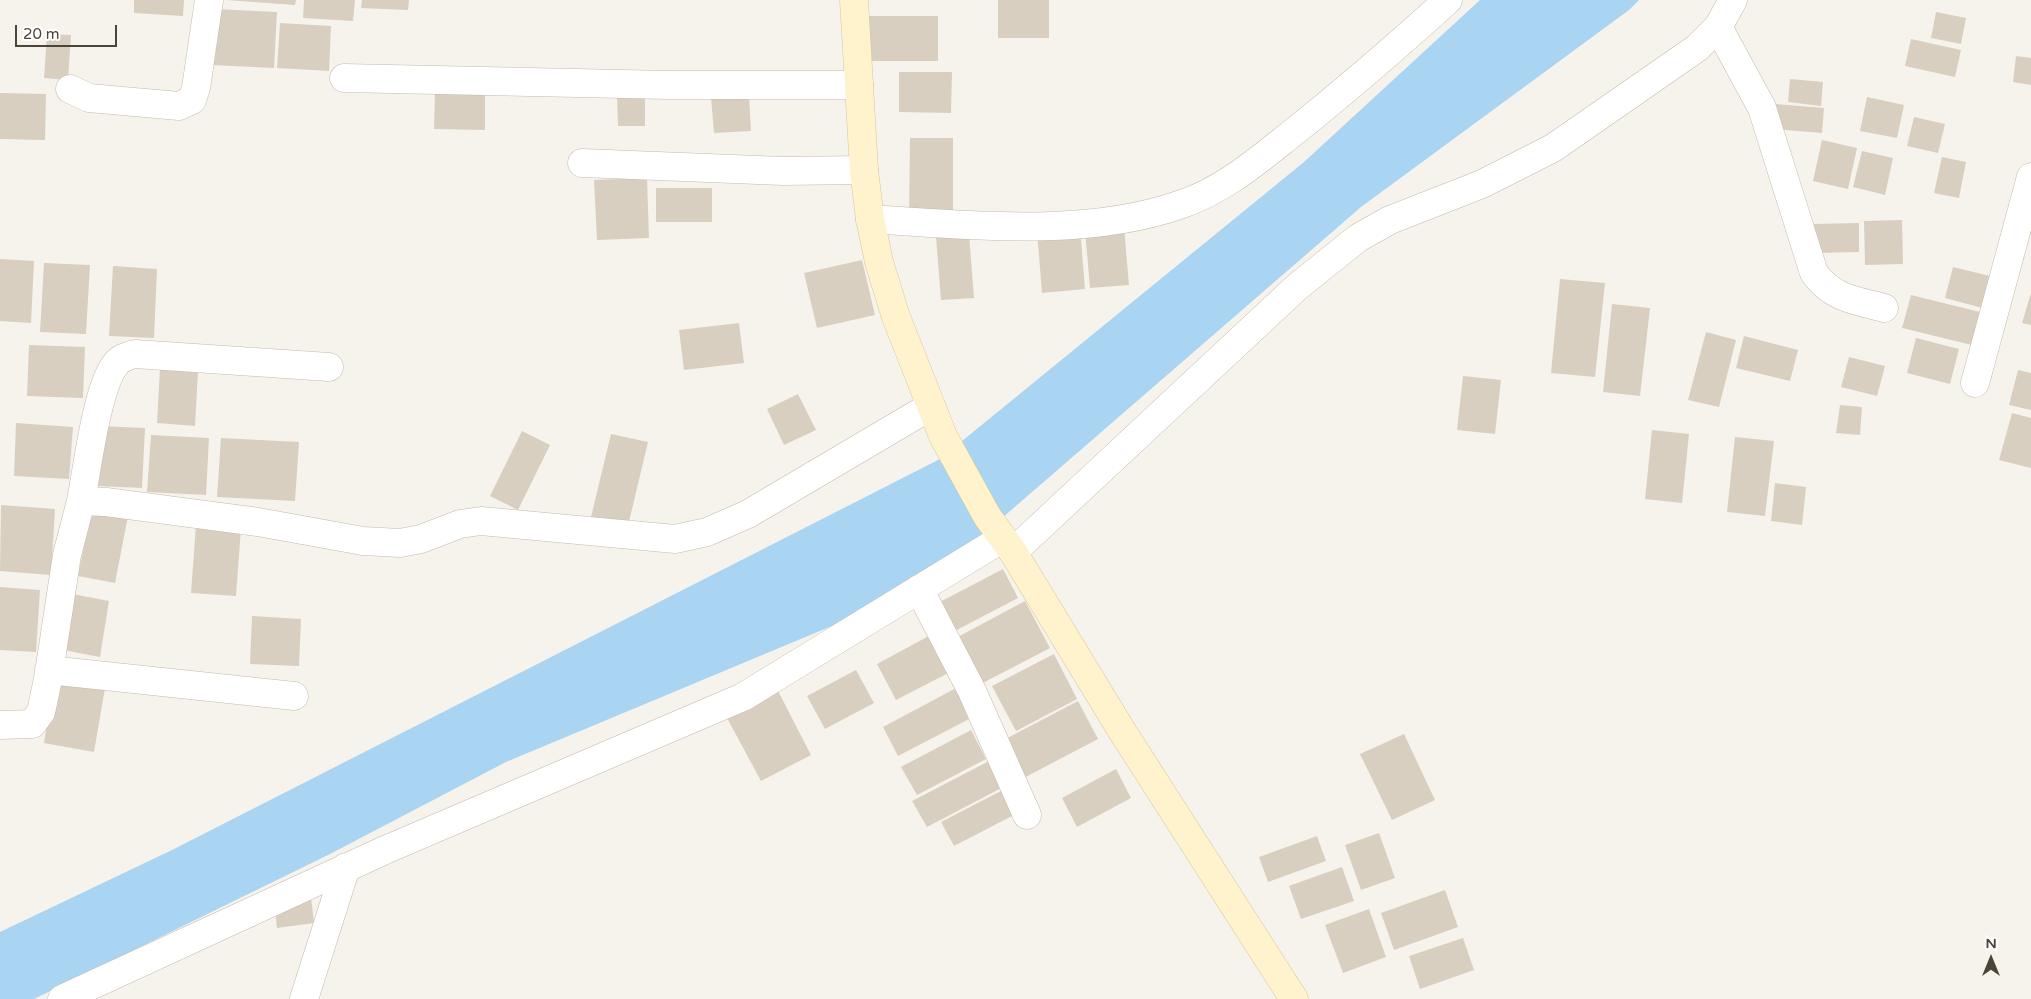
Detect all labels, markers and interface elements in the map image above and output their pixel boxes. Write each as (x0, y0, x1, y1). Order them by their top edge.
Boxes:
scale bar (18, 15, 120, 47)
text: 20 m (23, 25, 60, 43)
north arrow (1966, 934, 2016, 984)
text: N (1985, 935, 1997, 952)

